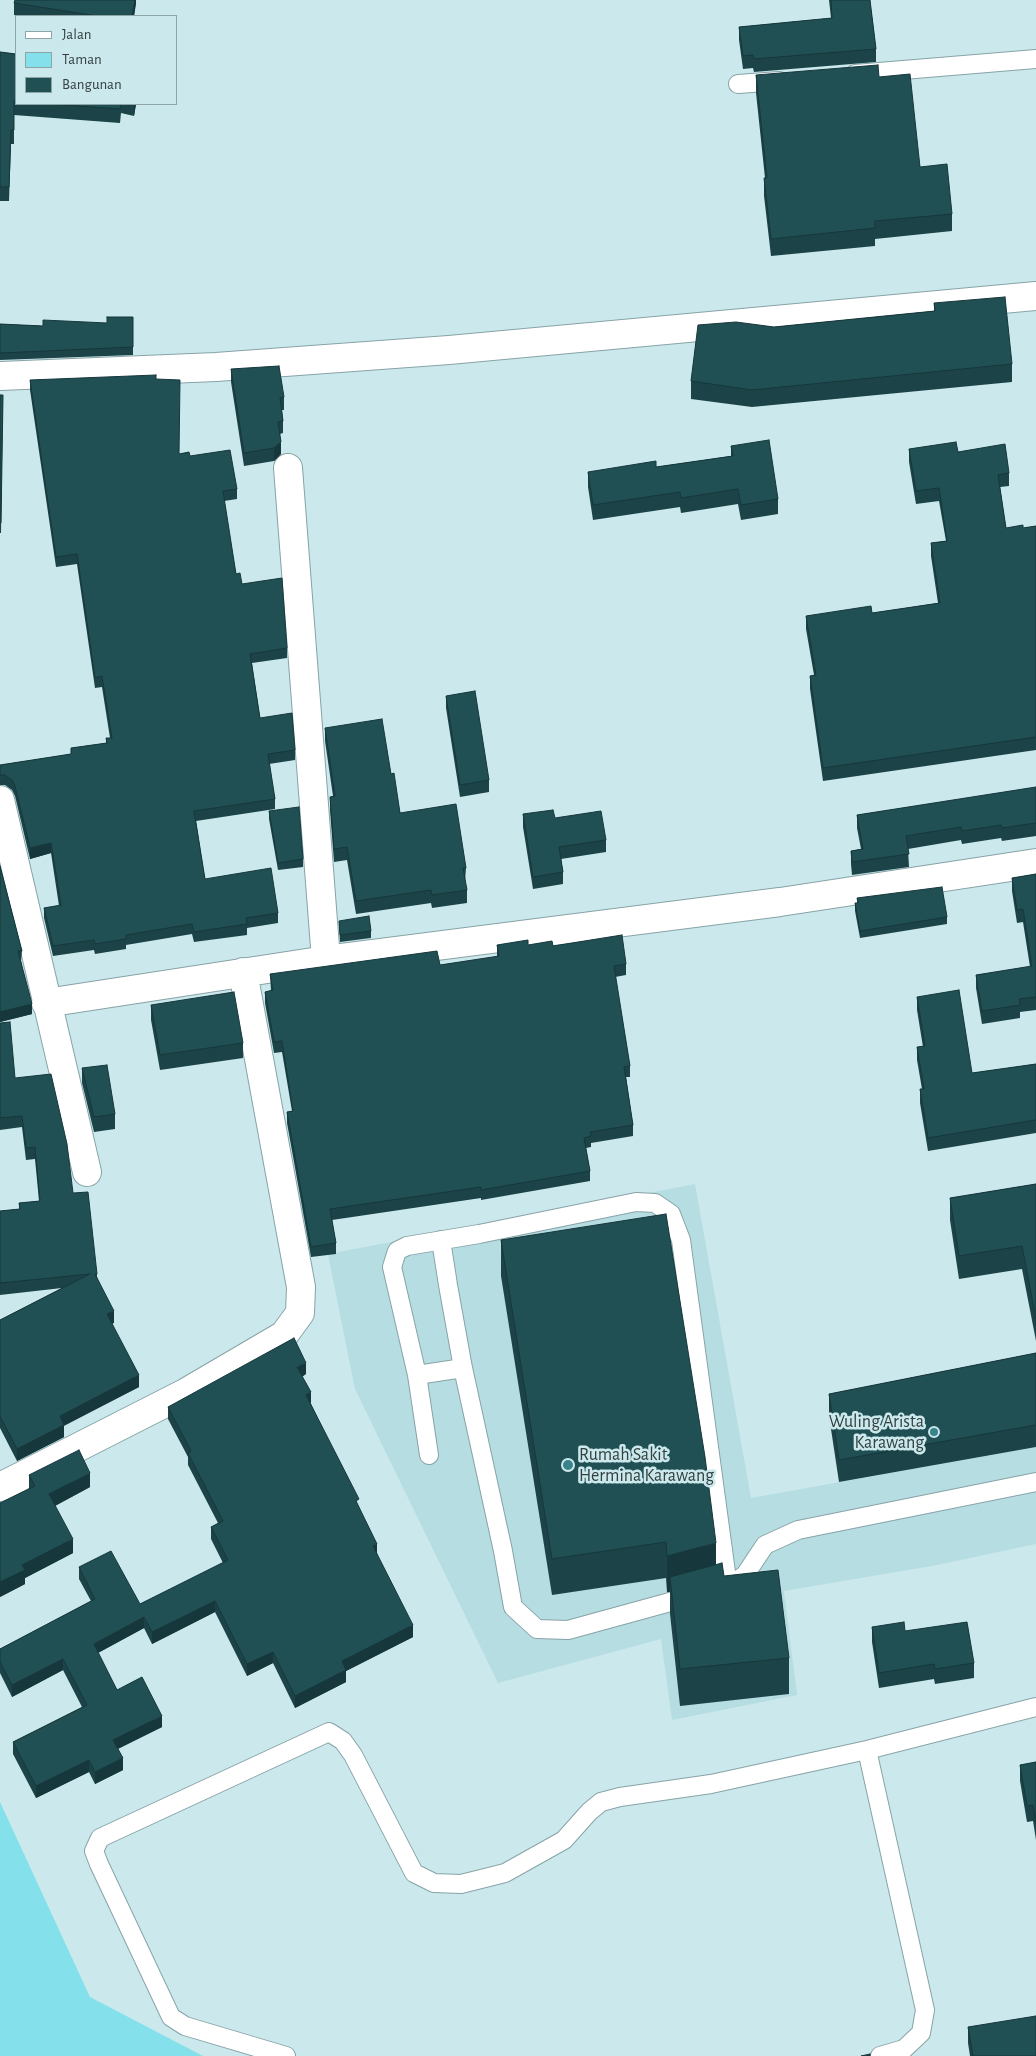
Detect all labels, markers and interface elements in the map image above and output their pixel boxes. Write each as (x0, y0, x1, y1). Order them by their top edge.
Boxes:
legend (15, 15, 178, 105)
text: Jalan (62, 27, 92, 42)
text: Taman (62, 52, 102, 67)
text: Bangunan (62, 77, 122, 92)
place label: Wuling Arista Karawang (829, 1411, 924, 1454)
marker: Wuling Arista Karawang (928, 1426, 940, 1438)
place label: Rumah Sakit Hermina Karawang (579, 1444, 714, 1486)
marker: Rumah Sakit Hermina Karawang (561, 1458, 575, 1472)

